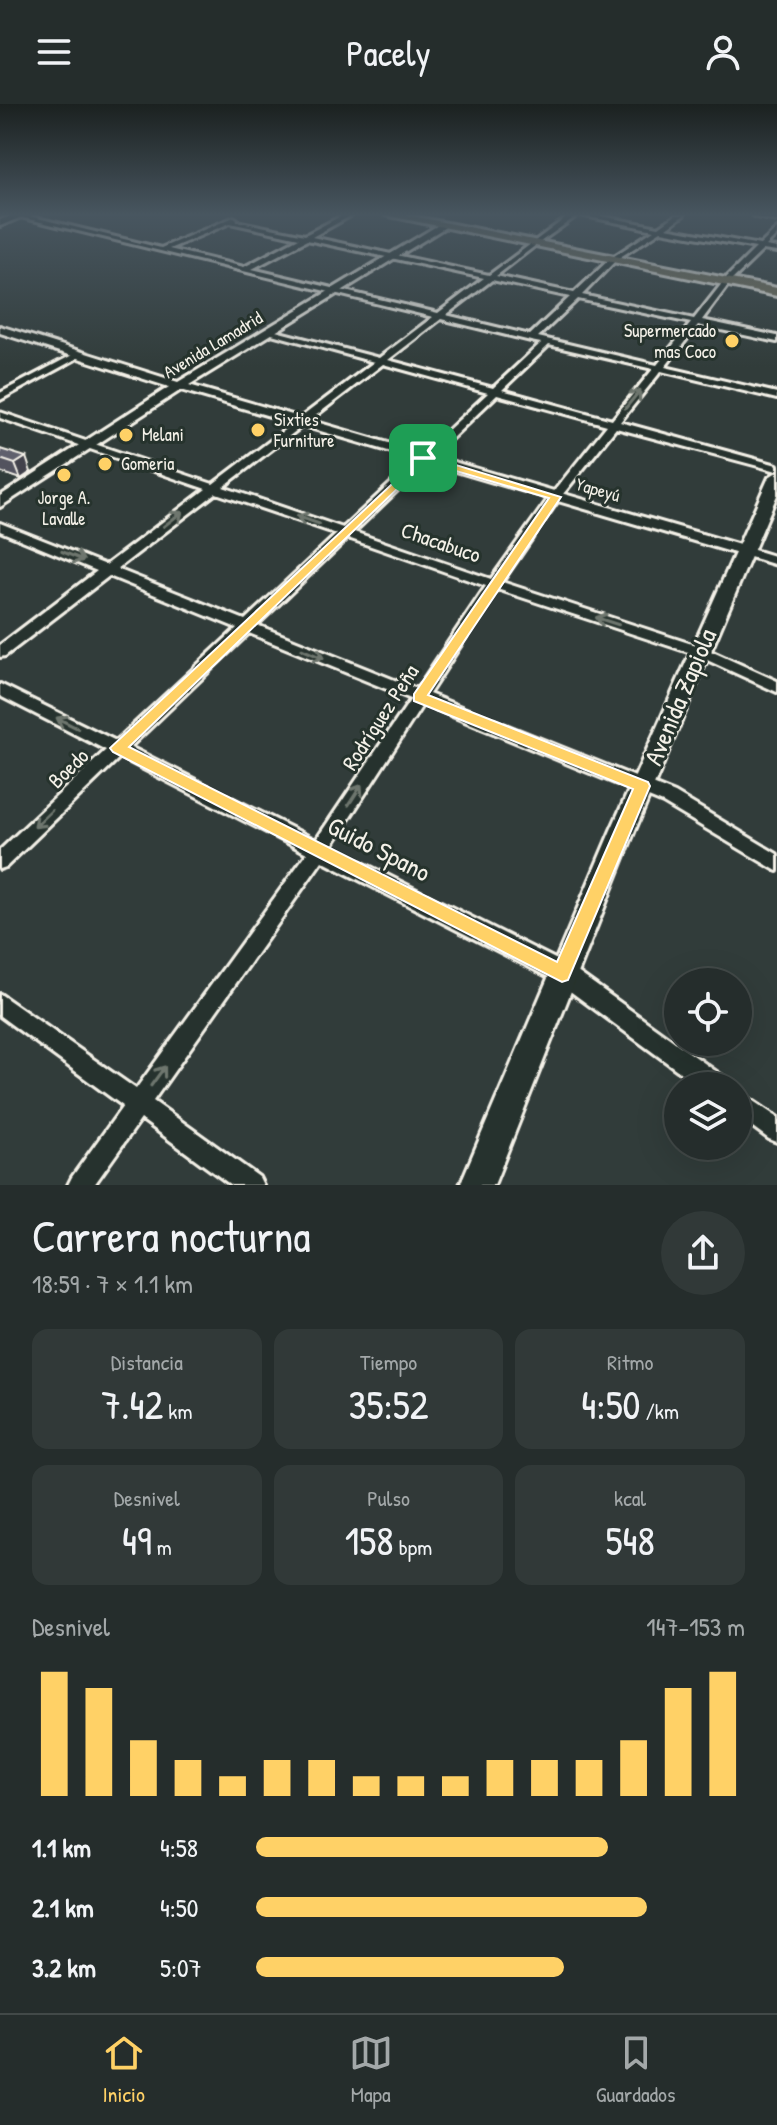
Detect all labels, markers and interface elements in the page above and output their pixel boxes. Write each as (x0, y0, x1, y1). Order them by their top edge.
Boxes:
text: Pacely (346, 28, 431, 77)
icon: menu (32, 30, 76, 74)
icon: person (701, 30, 745, 74)
street label: Avenida Lamadrid (158, 305, 267, 384)
place label: Supermercado mas Coco (624, 318, 716, 364)
marker: Supermercado mas Coco (723, 332, 741, 350)
one-way arrow (625, 389, 642, 410)
place label: Sixties Furniture (273, 407, 335, 453)
marker: Sixties Furniture (249, 421, 267, 439)
place label: Melani (142, 422, 184, 447)
pin (389, 424, 457, 492)
marker: Melani (117, 426, 135, 444)
icon: arrive (401, 436, 445, 480)
place label: Gomeria (121, 451, 174, 476)
marker: Gomeria (96, 455, 114, 473)
marker: Jorge A. Lavalle (55, 466, 73, 484)
street label: Yapeyú (573, 471, 623, 508)
place label: Jorge A. Lavalle (38, 485, 90, 531)
one-way arrow (162, 511, 183, 528)
one-way arrow (295, 511, 320, 526)
street label: Chacabuco (397, 514, 485, 570)
one-way arrow (60, 550, 85, 564)
one-way arrow (595, 613, 620, 627)
street label: Avenida Zapiola (635, 623, 724, 770)
one-way arrow (300, 647, 325, 662)
street label: Rodríguez Peña (335, 658, 426, 776)
one-way arrow (56, 715, 80, 730)
street label: Boedo (41, 741, 95, 795)
one-way arrow (347, 784, 364, 806)
street label: Guido Spano (322, 808, 437, 889)
one-way arrow (33, 810, 53, 829)
map controls (664, 968, 752, 1160)
button: locate (664, 968, 752, 1056)
one-way arrow (150, 1066, 166, 1088)
button: layers (664, 1072, 752, 1160)
text: Carrera nocturna (32, 1206, 311, 1266)
button: share (661, 1211, 745, 1295)
text: 18:59 · 7 × 1.1 km (32, 1266, 193, 1301)
text: Distancia (111, 1347, 183, 1377)
text: Tiempo (360, 1347, 417, 1377)
text: Ritmo (607, 1347, 653, 1377)
text: 7.42 (101, 1377, 163, 1431)
text: 35:52 (349, 1377, 428, 1431)
text: 4:50 (581, 1377, 640, 1431)
text: km (163, 1396, 192, 1426)
text: /km (640, 1396, 679, 1426)
text: Desnivel (114, 1483, 180, 1513)
text: Pulso (367, 1483, 410, 1513)
text: kcal (614, 1483, 646, 1513)
text: 49 (122, 1513, 152, 1567)
text: 158 (345, 1513, 394, 1567)
text: 548 (606, 1513, 655, 1567)
text: m (152, 1532, 172, 1562)
text: bpm (394, 1532, 432, 1562)
text: Desnivel (32, 1609, 110, 1644)
text: 147–153 m (646, 1609, 745, 1644)
text: 1.1 km (32, 1830, 91, 1865)
text: 4:58 (160, 1830, 198, 1865)
text: 2.1 km (32, 1890, 94, 1925)
text: 4:50 (160, 1890, 198, 1925)
text: 3.2 km (32, 1950, 96, 1985)
text: 5:07 (160, 1950, 202, 1985)
tab: Inicio (102, 2031, 146, 2109)
tab: Mapa (349, 2031, 393, 2109)
tab: Guardados (596, 2031, 675, 2109)

